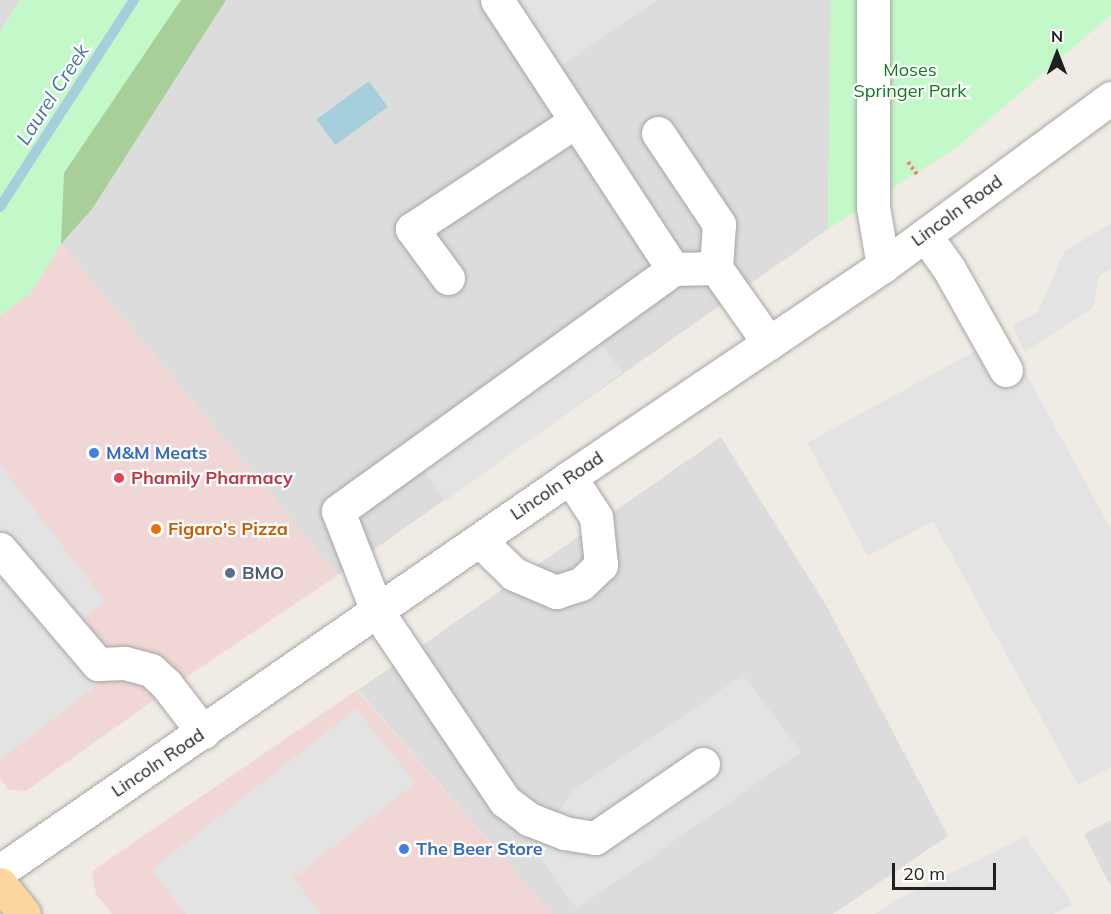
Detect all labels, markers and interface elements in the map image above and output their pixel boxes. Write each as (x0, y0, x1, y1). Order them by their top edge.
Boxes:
north arrow (1027, 24, 1087, 84)
text: N (1051, 26, 1063, 46)
water label: Laurel Creek (11, 39, 93, 149)
park label: Moses Springer Park (853, 60, 967, 103)
street label: Lincoln Road (907, 171, 1007, 251)
place label: M&M Meats (106, 442, 207, 464)
marker: M&M Meats (87, 446, 101, 460)
street label: Lincoln Road (506, 447, 608, 525)
place label: Phamily Pharmacy (131, 467, 293, 489)
marker: Phamily Pharmacy (112, 471, 126, 485)
place label: Figaro's Pizza (168, 518, 288, 540)
marker: Figaro's Pizza (149, 522, 163, 536)
place label: BMO (242, 562, 284, 584)
marker: BMO (223, 566, 237, 580)
street label: Lincoln Road (107, 724, 209, 802)
place label: The Beer Store (416, 838, 543, 860)
marker: The Beer Store (397, 842, 411, 856)
scale bar (895, 851, 998, 889)
text: 20 m (903, 862, 945, 885)

